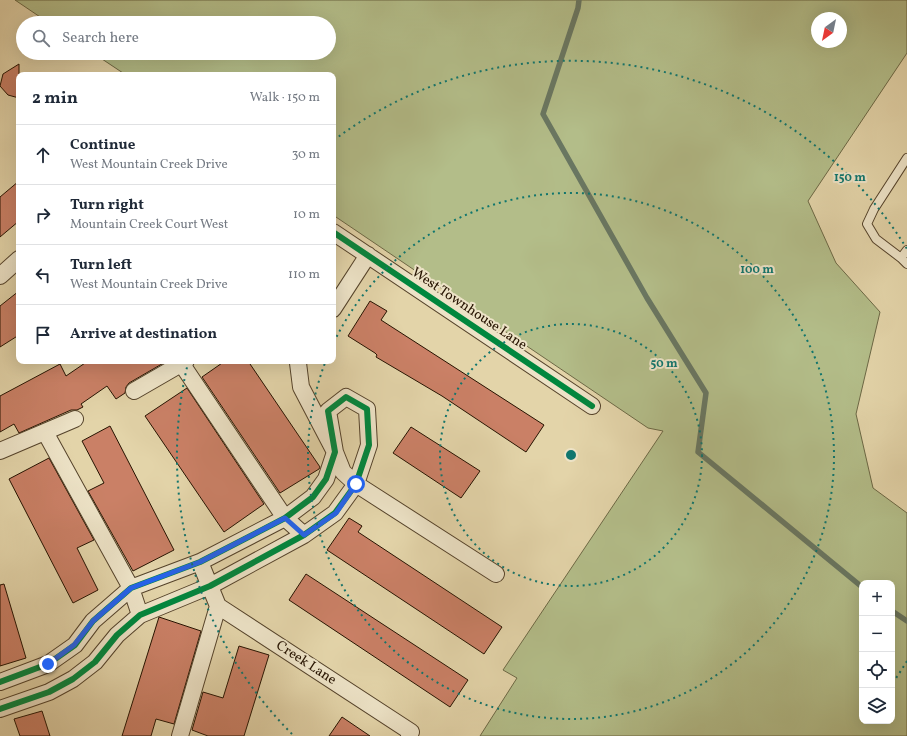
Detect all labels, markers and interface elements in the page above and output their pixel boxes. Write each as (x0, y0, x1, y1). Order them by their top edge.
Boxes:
north arrow (811, 12, 847, 48)
search box (16, 16, 336, 60)
icon: search (30, 27, 52, 49)
text: Search here (62, 28, 139, 49)
text: 2 min (32, 87, 78, 110)
text: Walk · 150 m (250, 89, 320, 107)
text: Continue (70, 135, 135, 156)
icon: ahead (32, 144, 54, 166)
text: 30 m (292, 146, 320, 164)
text: West Mountain Creek Drive (70, 156, 228, 174)
text: 150 m (834, 170, 866, 186)
text: Turn right (70, 195, 144, 216)
icon: right (32, 204, 54, 226)
text: 10 m (293, 206, 320, 224)
text: Mountain Creek Court West (70, 216, 228, 234)
text: Turn left (70, 255, 132, 276)
text: 100 m (740, 262, 774, 278)
street label: West Townhouse Lane (408, 263, 531, 355)
icon: left (32, 264, 54, 286)
text: 110 m (288, 266, 320, 284)
text: West Mountain Creek Drive (70, 276, 228, 294)
icon: arrive (32, 324, 54, 346)
text: Arrive at destination (70, 324, 217, 345)
text: 50 m (650, 356, 678, 372)
centre of rings (564, 448, 578, 462)
route start (347, 475, 365, 493)
map controls (859, 580, 895, 724)
button: + (859, 580, 895, 616)
button: − (859, 616, 895, 652)
street label: Creek Lane (272, 636, 340, 690)
button: locate (859, 652, 895, 688)
route end (39, 655, 57, 673)
button: layers (859, 688, 895, 724)

